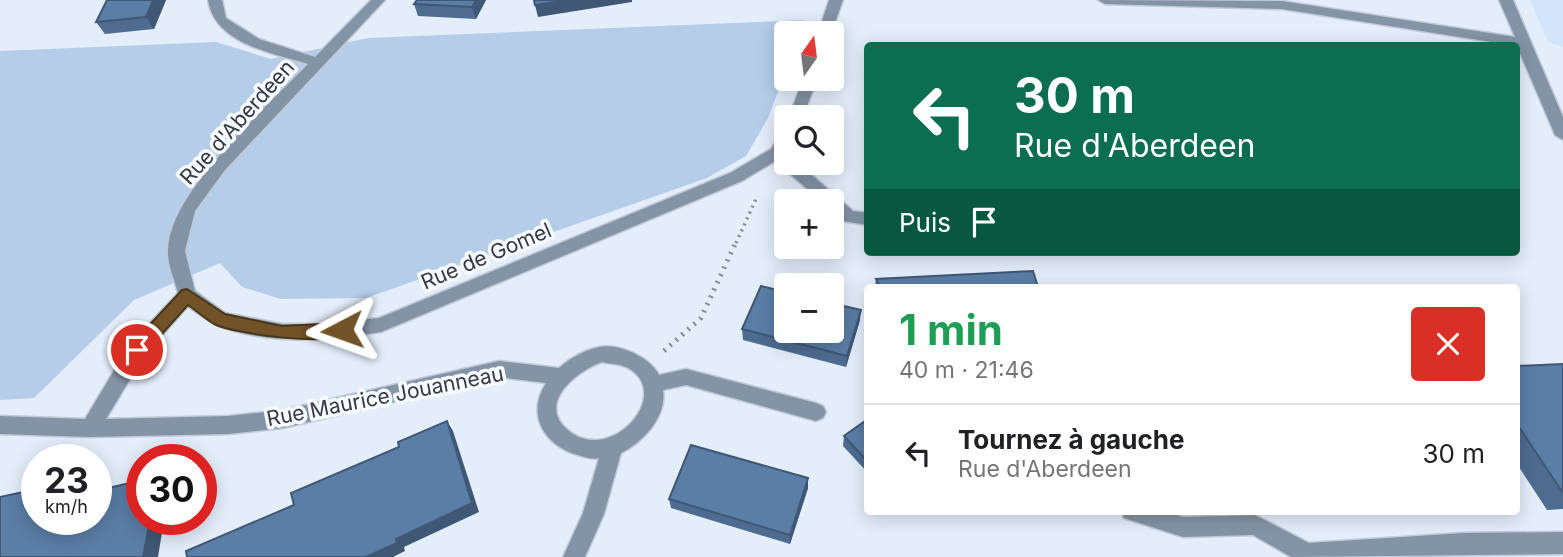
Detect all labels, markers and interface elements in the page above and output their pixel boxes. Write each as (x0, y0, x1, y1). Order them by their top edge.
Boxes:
north arrow (774, 21, 844, 91)
map controls (774, 21, 844, 343)
street label: Rue d'Aberdeen (175, 55, 299, 189)
text: 30 m (1014, 66, 1135, 125)
icon: left (899, 70, 990, 161)
button: search (774, 105, 844, 175)
text: Rue d'Aberdeen (1014, 126, 1255, 165)
button: + (774, 189, 844, 259)
icon: arrive (965, 203, 1003, 241)
text: Puis (899, 207, 951, 238)
street label: Rue de Gomel (417, 217, 555, 295)
button: − (774, 273, 844, 343)
position arrow (305, 293, 379, 367)
text: 1 min (899, 304, 1003, 355)
button: close (1411, 307, 1485, 381)
pin (107, 320, 167, 380)
icon: arrive (118, 331, 156, 369)
text: 40 m · 21:46 (899, 356, 1034, 384)
street label: Rue Maurice Jouanneau (264, 361, 506, 431)
text: Tournez à gauche (958, 424, 1184, 455)
icon: left (899, 434, 937, 472)
text: 30 m (1422, 438, 1485, 469)
speed limit sign: 30 (126, 444, 217, 535)
text: Rue d'Aberdeen (958, 455, 1132, 483)
text: 23 (44, 459, 89, 501)
text: km/h (45, 496, 88, 517)

